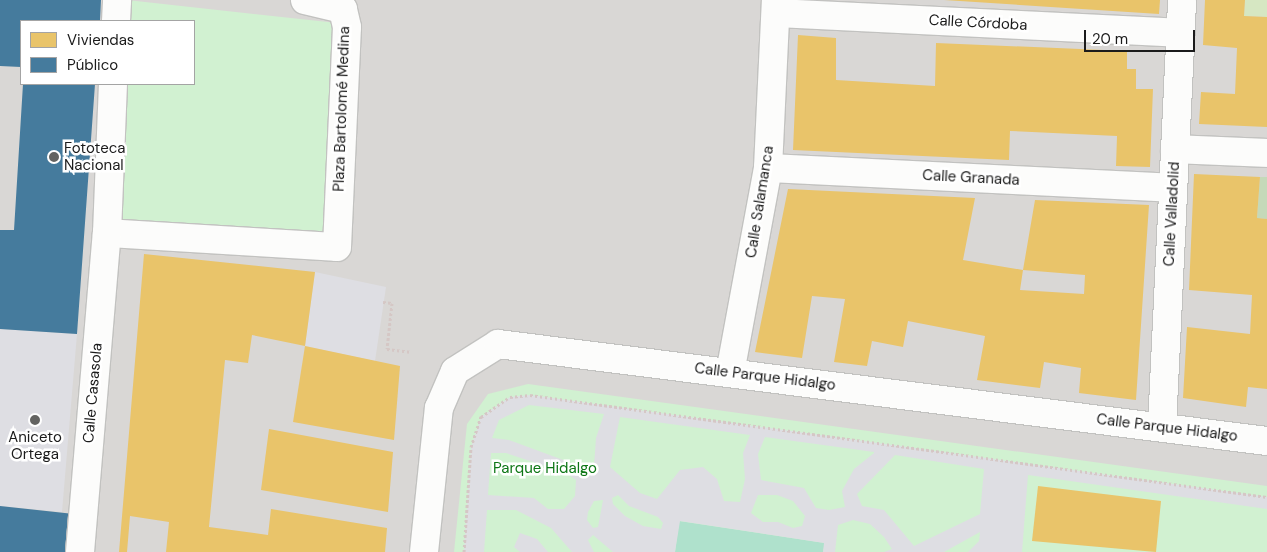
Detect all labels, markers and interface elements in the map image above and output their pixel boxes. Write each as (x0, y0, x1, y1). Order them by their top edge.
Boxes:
street label: Calle Córdoba (928, 11, 1028, 35)
legend (20, 20, 195, 85)
scale bar (1087, 20, 1198, 52)
street label: Plaza Bartolomé Medina (330, 26, 354, 192)
text: 20 m (1092, 29, 1128, 49)
text: Viviendas (67, 30, 134, 50)
text: Público (67, 55, 118, 75)
place label: Fototeca Nacional (64, 139, 125, 174)
street label: Calle Salamanca (742, 145, 778, 259)
marker: Fototeca Nacional (48, 151, 60, 163)
street label: Calle Valladolid (1160, 161, 1184, 267)
street label: Calle Granada (922, 166, 1020, 190)
street label: Calle Casasola (80, 342, 106, 444)
street label: Calle Parque Hidalgo (693, 359, 837, 395)
street label: Calle Parque Hidalgo (1095, 410, 1239, 446)
marker: Aniceto Ortega (29, 414, 41, 426)
place label: Aniceto Ortega (8, 428, 62, 463)
park label: Parque Hidalgo (493, 460, 597, 478)

